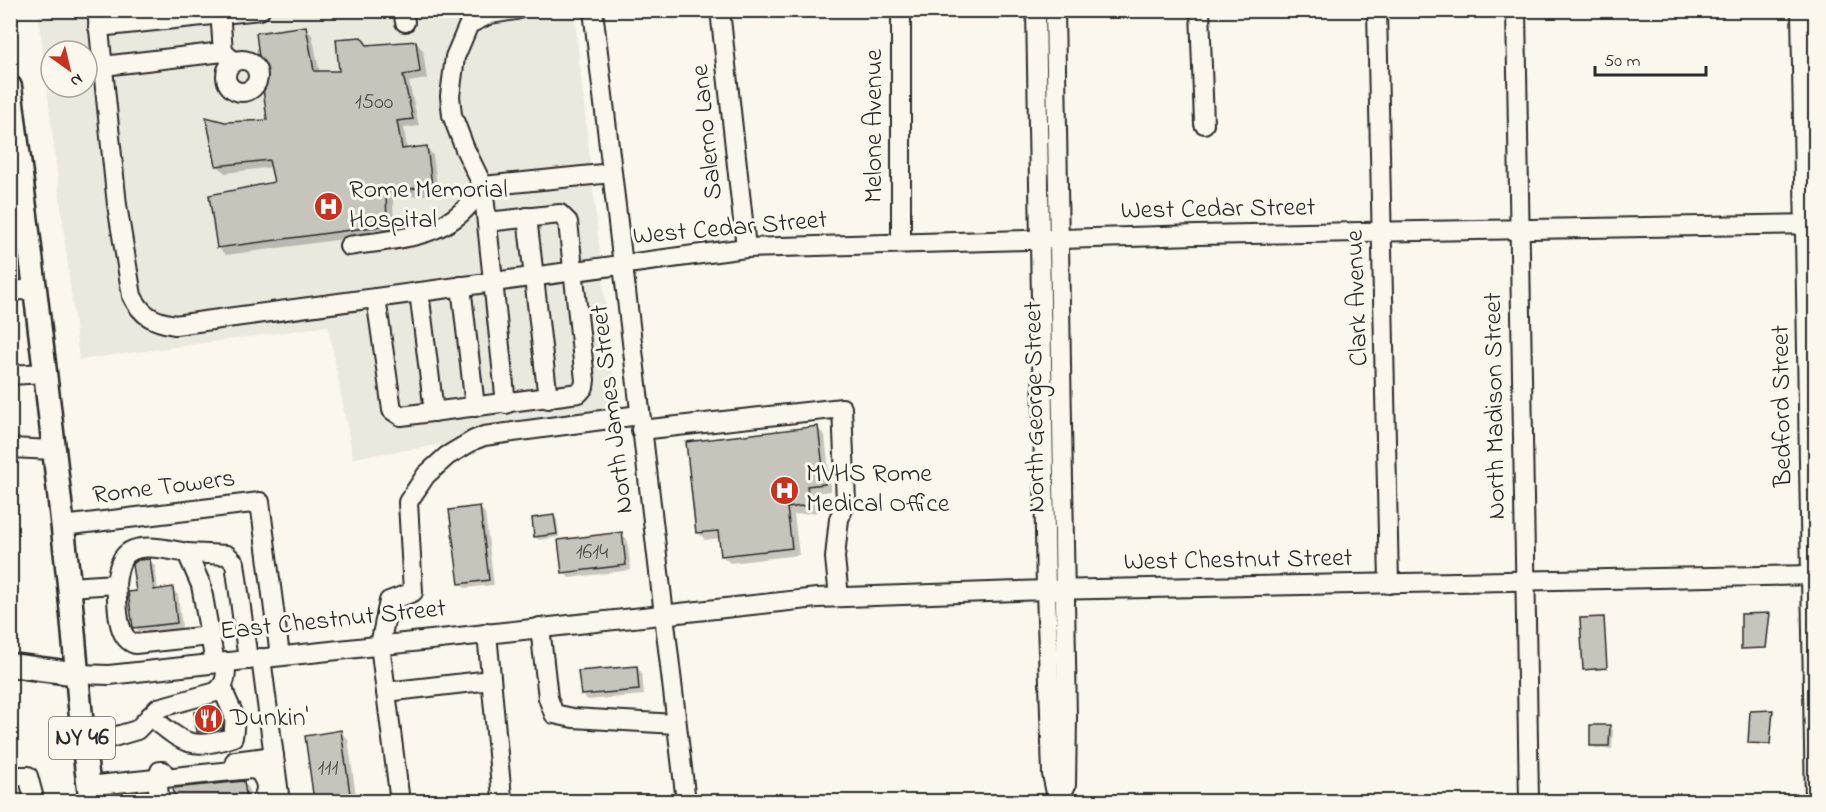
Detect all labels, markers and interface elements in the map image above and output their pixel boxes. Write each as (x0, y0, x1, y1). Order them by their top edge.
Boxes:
north arrow (39, 39, 99, 99)
scale bar (1595, 39, 1706, 77)
street label: Melone Avenue (856, 49, 894, 203)
text: 50 m (1604, 49, 1641, 75)
street label: Salerno Lane (682, 62, 734, 202)
text: N (65, 67, 87, 93)
house number: 1500 (355, 87, 393, 119)
place label: Rome Memorial Hospital (349, 172, 508, 240)
street label: West Cedar Street (1120, 189, 1316, 231)
hospital icon: Rome Memorial Hospital (312, 190, 344, 222)
street label: West Cedar Street (631, 202, 829, 256)
street label: Clark Avenue (1337, 229, 1379, 367)
street label: North Madison Street (1475, 292, 1517, 520)
street label: North George Street (1015, 301, 1057, 513)
street label: North James Street (581, 302, 645, 516)
street label: Bedford Street (1763, 324, 1803, 489)
place label: MVHS Rome Medical Office (806, 456, 950, 524)
street label: Rome Towers (90, 460, 238, 516)
hospital icon: MVHS Rome Medical Office (769, 474, 801, 506)
house number: 1614 (576, 537, 608, 569)
street label: West Chestnut Street (1123, 540, 1353, 582)
street label: East Chestnut Street (218, 590, 448, 652)
place label: Dunkin' (229, 700, 309, 738)
restaurant icon: Dunkin' (193, 703, 225, 735)
road number: NY 46 (49, 717, 115, 759)
house number: 111 (318, 753, 339, 785)

